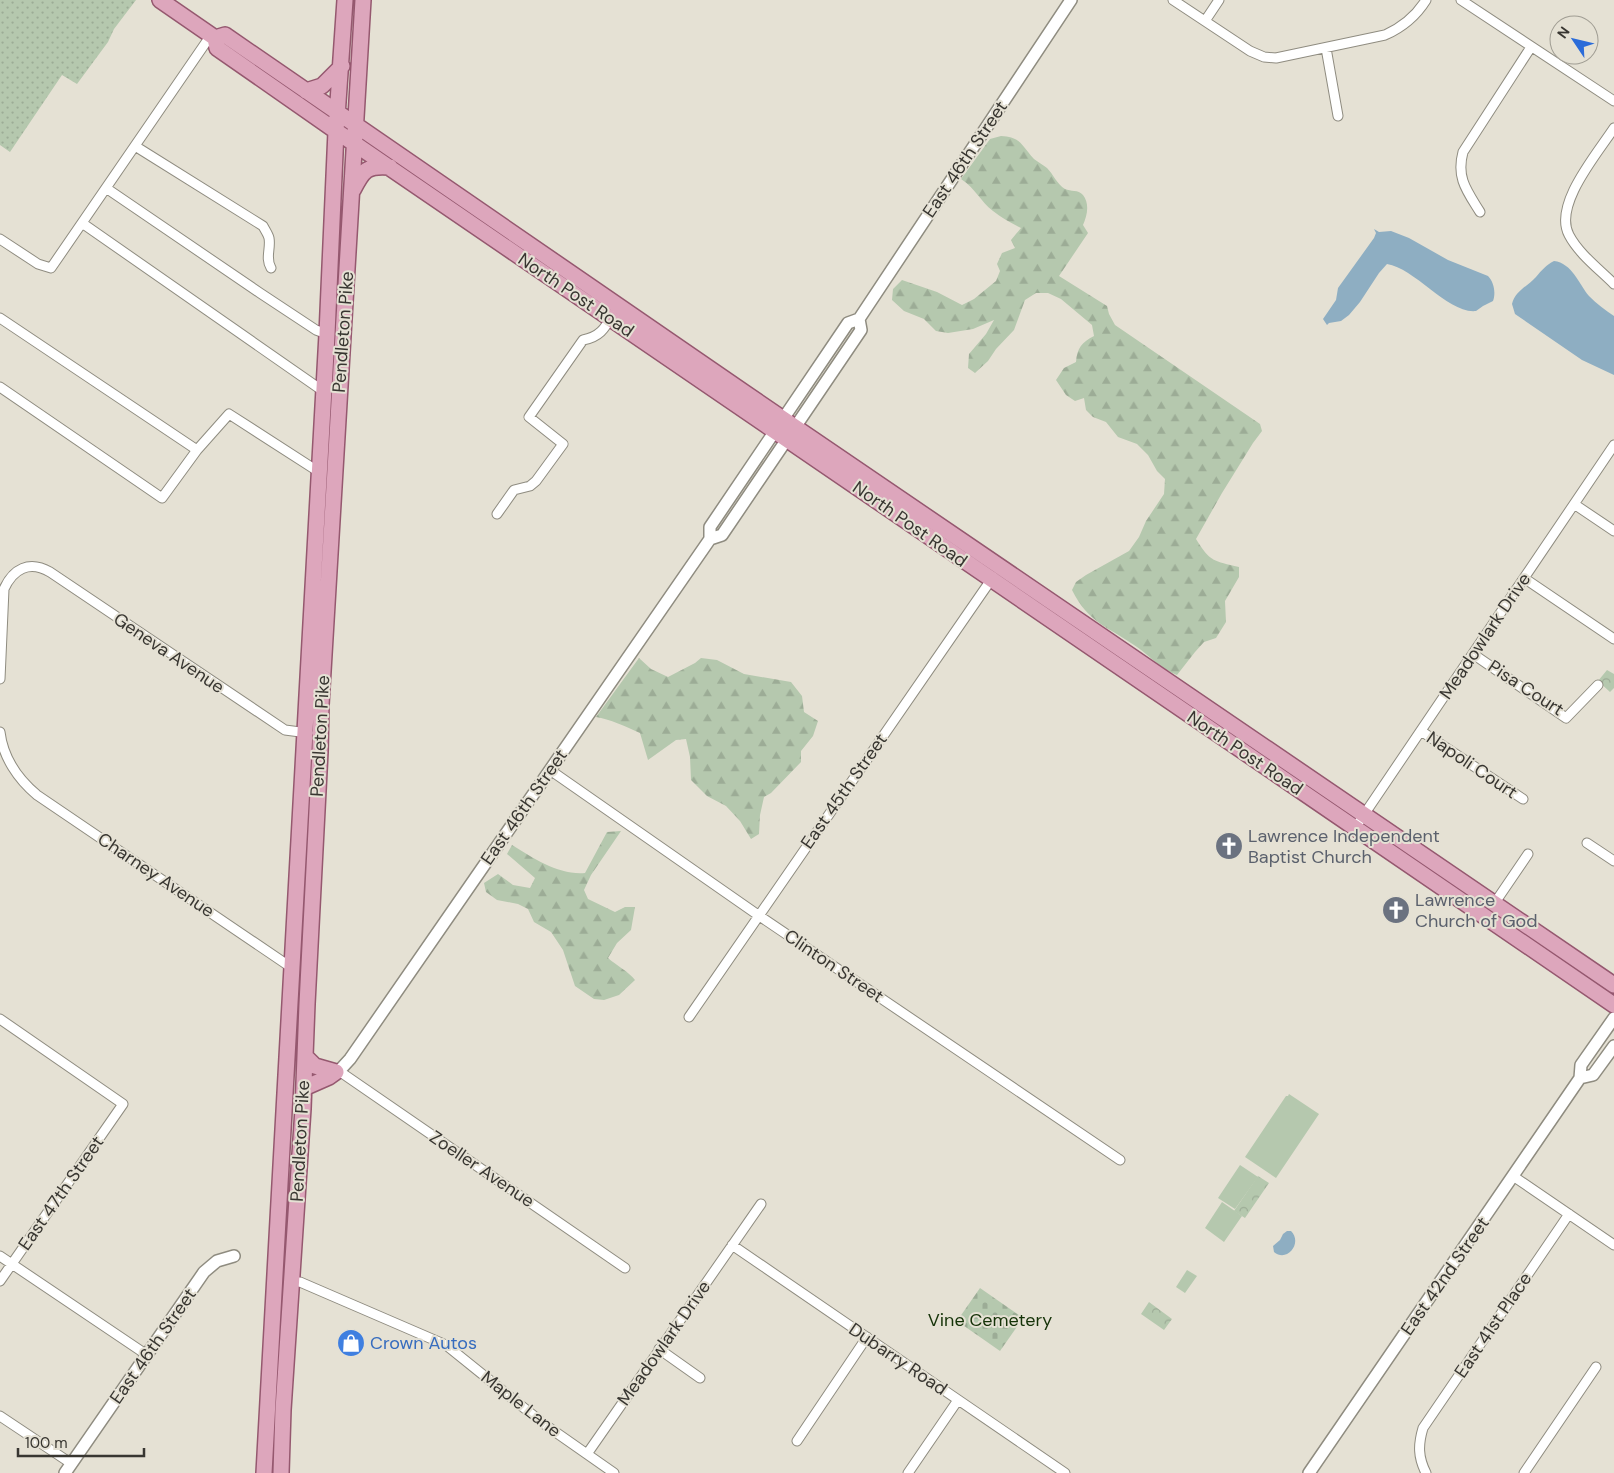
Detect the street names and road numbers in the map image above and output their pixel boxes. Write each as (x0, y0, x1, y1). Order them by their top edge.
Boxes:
street label: East 46th Street (917, 96, 1013, 222)
street label: North Post Road (513, 247, 639, 343)
street label: Pendleton Pike (327, 270, 359, 394)
street label: North Post Road (848, 475, 972, 573)
street label: Meadowlark Drive (1434, 568, 1536, 704)
street label: Geneva Avenue (109, 607, 229, 699)
street label: Pisa Court (1483, 655, 1569, 721)
street label: Pendleton Pike (305, 675, 335, 797)
street label: North Post Road (1182, 705, 1308, 801)
street label: Napoli Court (1422, 726, 1522, 804)
street label: East 45th Street (795, 729, 893, 853)
street label: East 46th Street (475, 744, 573, 870)
street label: Charney Avenue (93, 827, 219, 923)
street label: Clinton Street (780, 924, 888, 1008)
street label: Pendleton Pike (285, 1080, 315, 1202)
street label: Zoeller Avenue (425, 1125, 539, 1213)
street label: East 47th Street (13, 1131, 109, 1255)
street label: East 42nd Street (1395, 1212, 1495, 1340)
street label: East 41st Place (1449, 1268, 1537, 1382)
street label: Meadowlark Drive (612, 1276, 716, 1410)
street label: East 46th Street (104, 1283, 202, 1409)
street label: Dubarry Road (844, 1317, 952, 1401)
street label: Maple Lane (476, 1365, 566, 1443)

